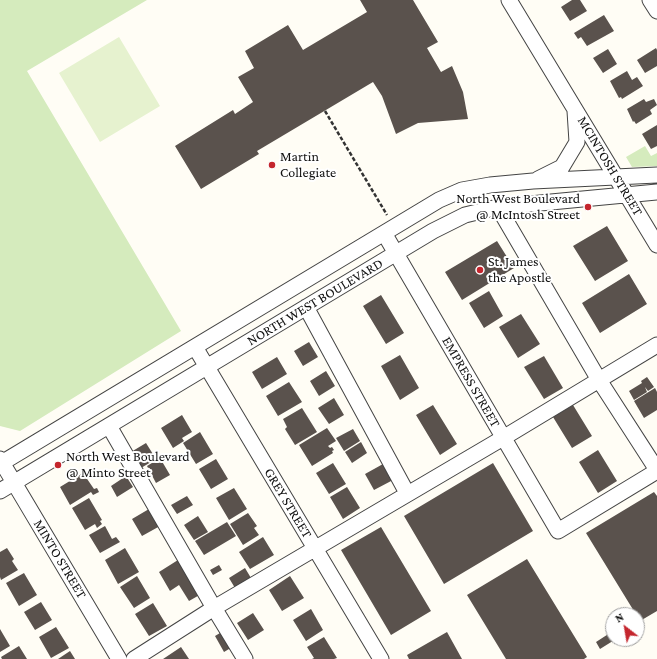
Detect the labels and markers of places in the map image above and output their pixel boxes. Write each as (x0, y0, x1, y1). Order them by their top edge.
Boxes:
place label: Martin Collegiate (280, 149, 336, 182)
marker: Martin Collegiate (267, 160, 277, 170)
place label: North West Boulevard @ McIntosh Street (456, 191, 580, 224)
marker: North West Boulevard @ McIntosh Street (583, 202, 593, 212)
place label: St. James the Apostle (488, 254, 551, 286)
marker: St. James the Apostle (475, 265, 485, 275)
place label: North West Boulevard @ Minto Street (66, 449, 190, 482)
marker: North West Boulevard @ Minto Street (53, 460, 63, 470)

